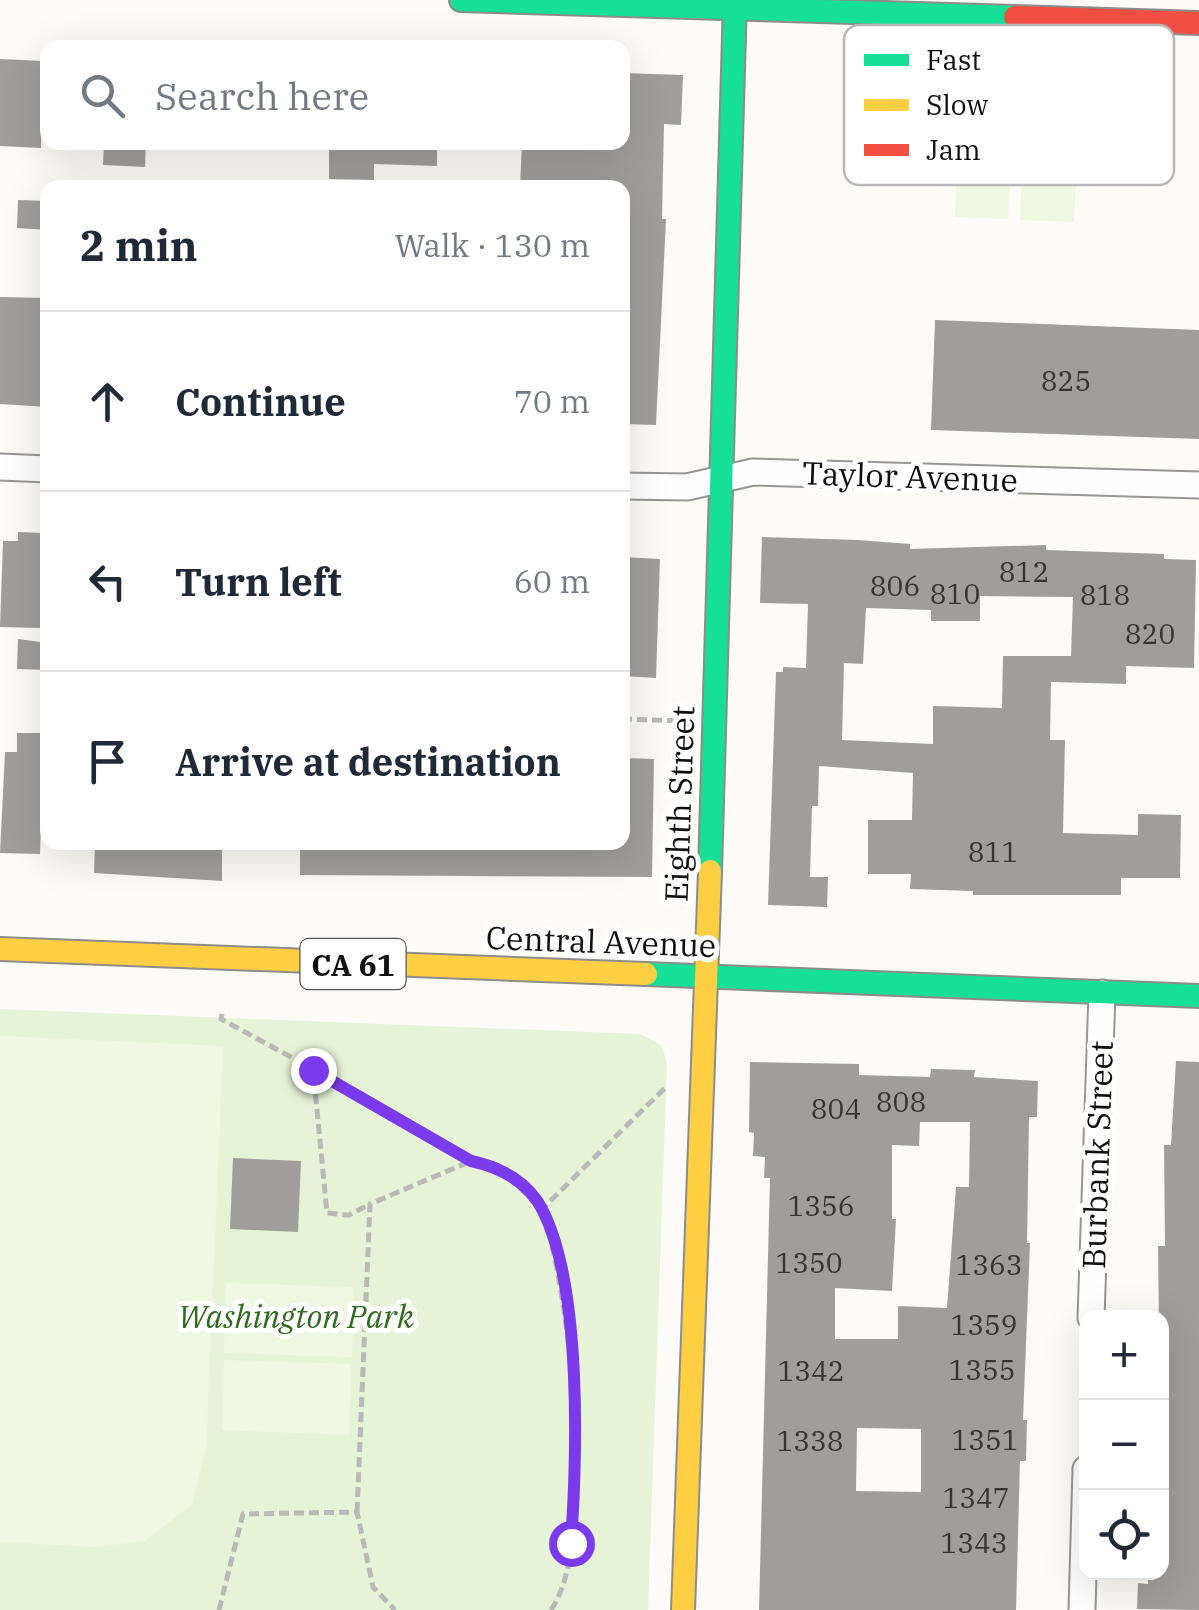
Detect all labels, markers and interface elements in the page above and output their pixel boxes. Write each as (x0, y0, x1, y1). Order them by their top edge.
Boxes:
legend (844, 25, 1174, 185)
search box (40, 40, 630, 150)
text: Fast (926, 41, 981, 78)
icon: search (75, 68, 130, 123)
text: Search here (155, 71, 369, 120)
text: Slow (926, 86, 988, 123)
text: Jam (926, 131, 981, 168)
text: 2 min (80, 218, 198, 273)
text: Walk · 130 m (394, 224, 590, 266)
house number: 825 (1041, 362, 1091, 399)
icon: ahead (80, 374, 135, 429)
text: Continue (175, 377, 346, 426)
text: 70 m (514, 380, 590, 422)
street label: Taylor Avenue (802, 451, 1018, 501)
house number: 812 (999, 553, 1049, 590)
icon: left (80, 554, 135, 609)
text: Turn left (175, 557, 342, 606)
text: 60 m (514, 560, 590, 602)
house number: 806 (870, 567, 920, 604)
house number: 810 (930, 575, 980, 612)
house number: 818 (1080, 576, 1130, 613)
house number: 820 (1125, 615, 1175, 652)
street label: Eighth Street (655, 705, 703, 903)
icon: arrive (80, 734, 135, 789)
text: Arrive at destination (175, 737, 561, 786)
house number: 811 (968, 833, 1018, 870)
street label: Central Avenue (485, 916, 717, 966)
road number: CA 61 (300, 939, 406, 989)
street label: Burbank Street (1072, 1040, 1122, 1270)
route end (291, 1048, 337, 1094)
house number: 808 (876, 1083, 926, 1120)
house number: 804 (811, 1090, 861, 1127)
house number: 1356 (787, 1187, 855, 1224)
house number: 1350 (775, 1244, 843, 1281)
house number: 1363 (955, 1246, 1023, 1283)
park label: Washington Park (178, 1295, 414, 1337)
house number: 1359 (950, 1306, 1018, 1343)
map controls (1079, 1310, 1169, 1580)
button: + (1079, 1310, 1169, 1400)
house number: 1355 (948, 1351, 1016, 1388)
house number: 1342 (777, 1352, 845, 1389)
button: − (1079, 1400, 1169, 1490)
house number: 1351 (951, 1421, 1019, 1458)
house number: 1338 (776, 1422, 844, 1459)
house number: 1347 (942, 1479, 1010, 1516)
button: locate (1079, 1490, 1169, 1580)
route start (549, 1521, 595, 1567)
house number: 1343 (940, 1524, 1008, 1561)

